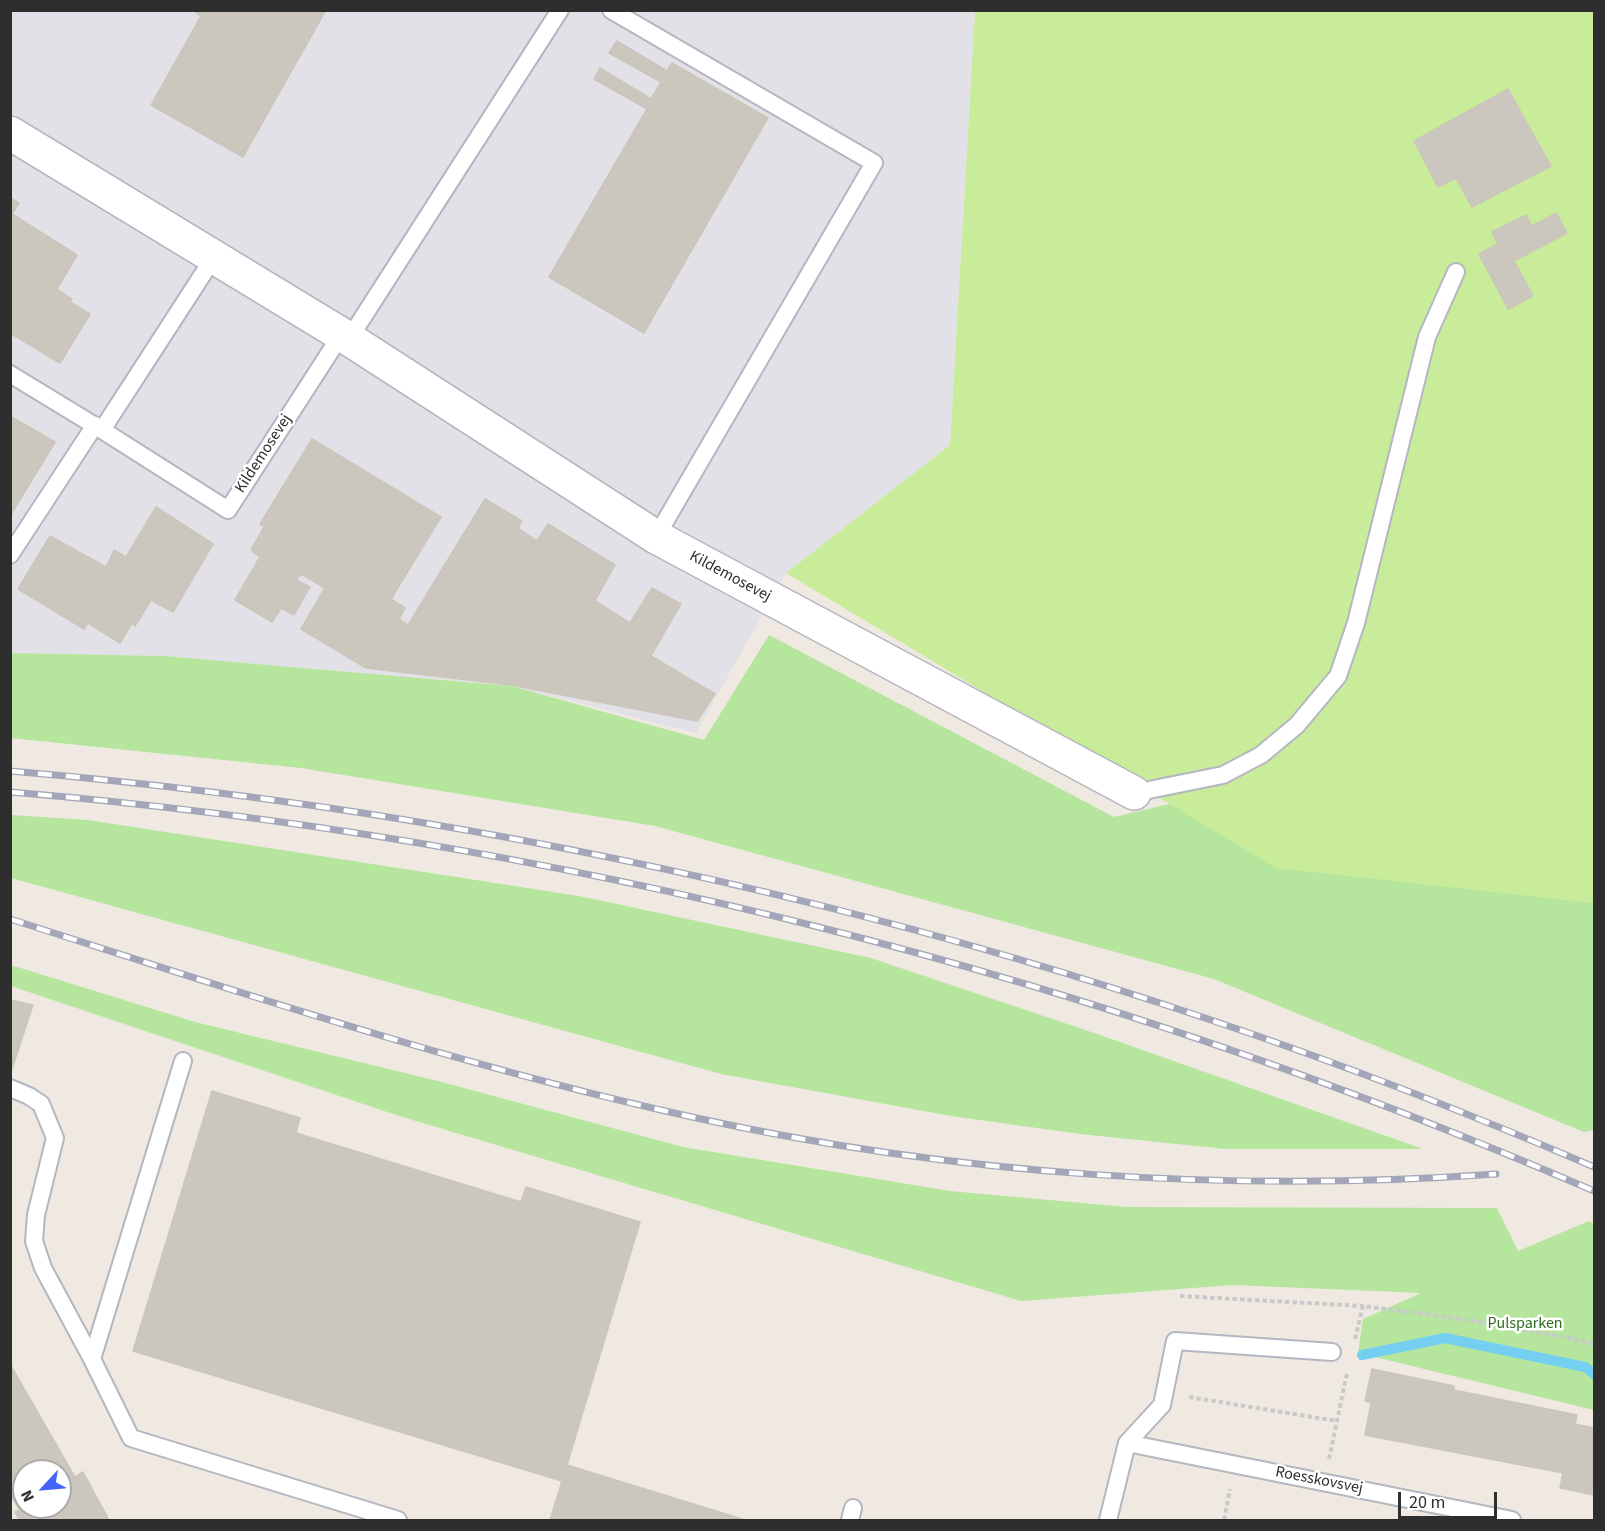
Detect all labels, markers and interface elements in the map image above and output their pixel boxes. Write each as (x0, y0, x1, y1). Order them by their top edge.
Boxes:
street label: Kildemosevej (231, 411, 297, 497)
street label: Kildemosevej (686, 547, 774, 607)
park label: Pulsparken (1487, 1314, 1563, 1334)
north arrow (12, 1459, 72, 1519)
street label: Roesskovsvej (1274, 1463, 1364, 1499)
scale bar (1401, 1480, 1500, 1518)
text: N (15, 1486, 40, 1506)
text: 20 m (1409, 1490, 1445, 1515)

